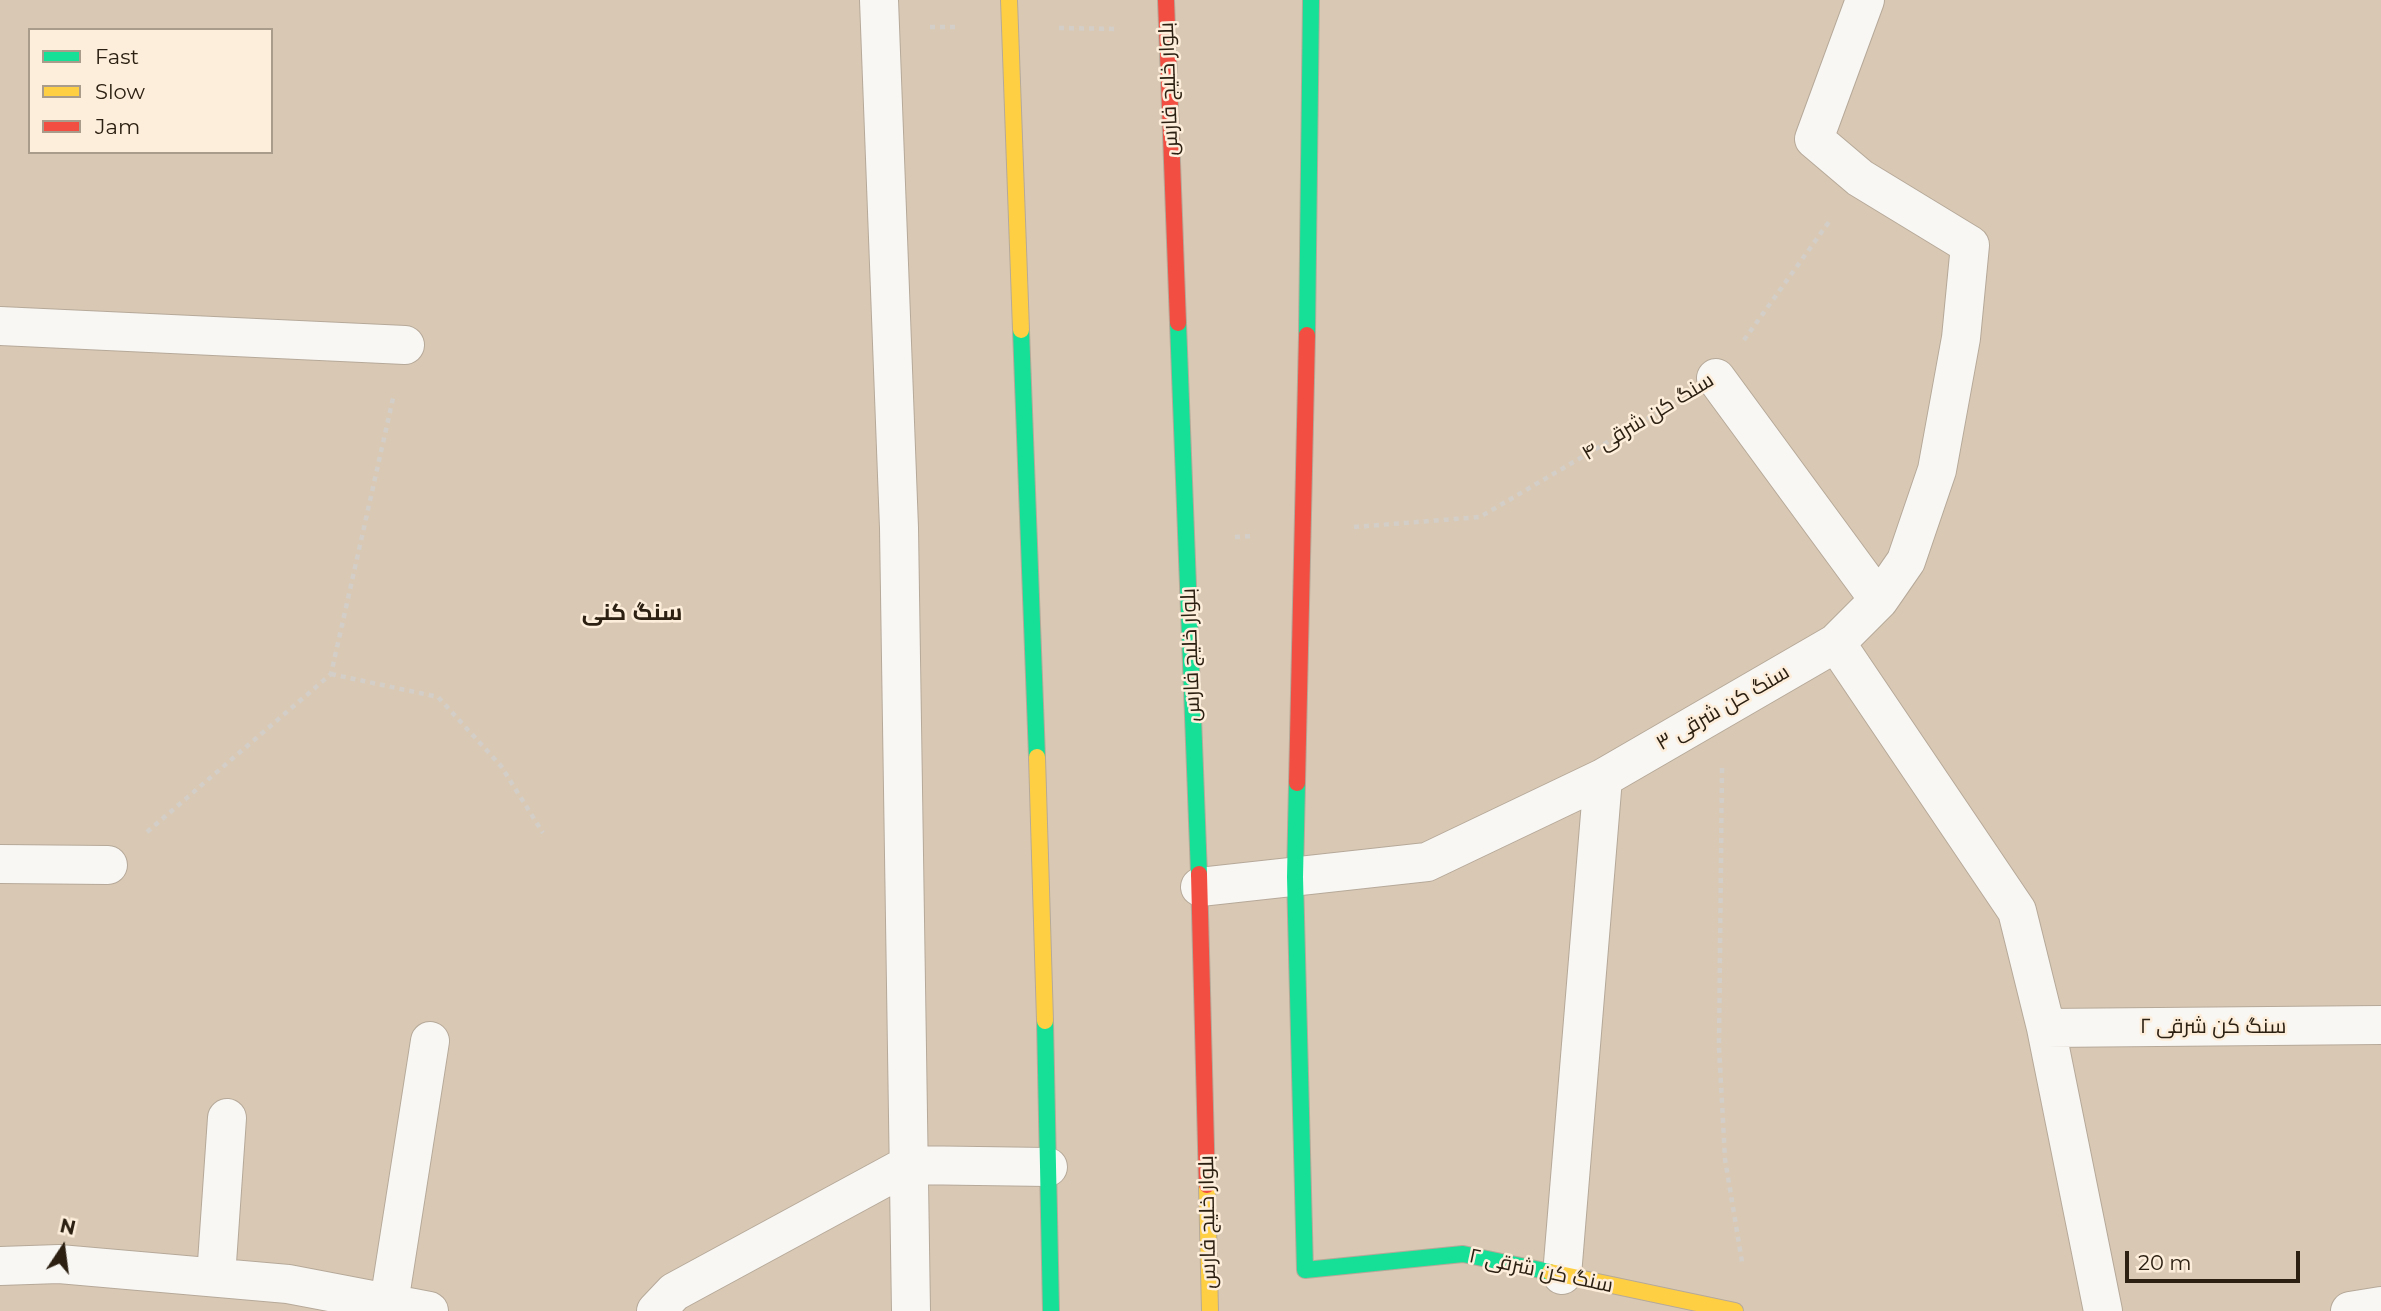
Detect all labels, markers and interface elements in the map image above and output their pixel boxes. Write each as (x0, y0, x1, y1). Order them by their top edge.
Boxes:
street label: بلوار خلیج فارس (1154, 22, 1184, 156)
legend (28, 28, 273, 154)
text: Fast (95, 44, 139, 69)
text: Slow (95, 79, 145, 104)
text: Jam (95, 114, 140, 139)
street label: سنگ کن شرقی ۴ (1577, 368, 1719, 466)
street label: بلوار خلیج فارس (1176, 588, 1206, 722)
district label: سنگ کنی (582, 599, 682, 627)
street label: سنگ کن شرقی ۳ (1652, 660, 1794, 756)
street label: سنگ کن شرقی ۲ (2140, 1014, 2286, 1040)
street label: بلوار خلیج فارس (1194, 1155, 1222, 1289)
north arrow (28, 1213, 98, 1283)
text: N (58, 1214, 78, 1240)
scale bar (2129, 1238, 2304, 1282)
street label: سنگ کن شرقی ۲ (1467, 1243, 1615, 1299)
text: 20 m (2138, 1250, 2192, 1275)

